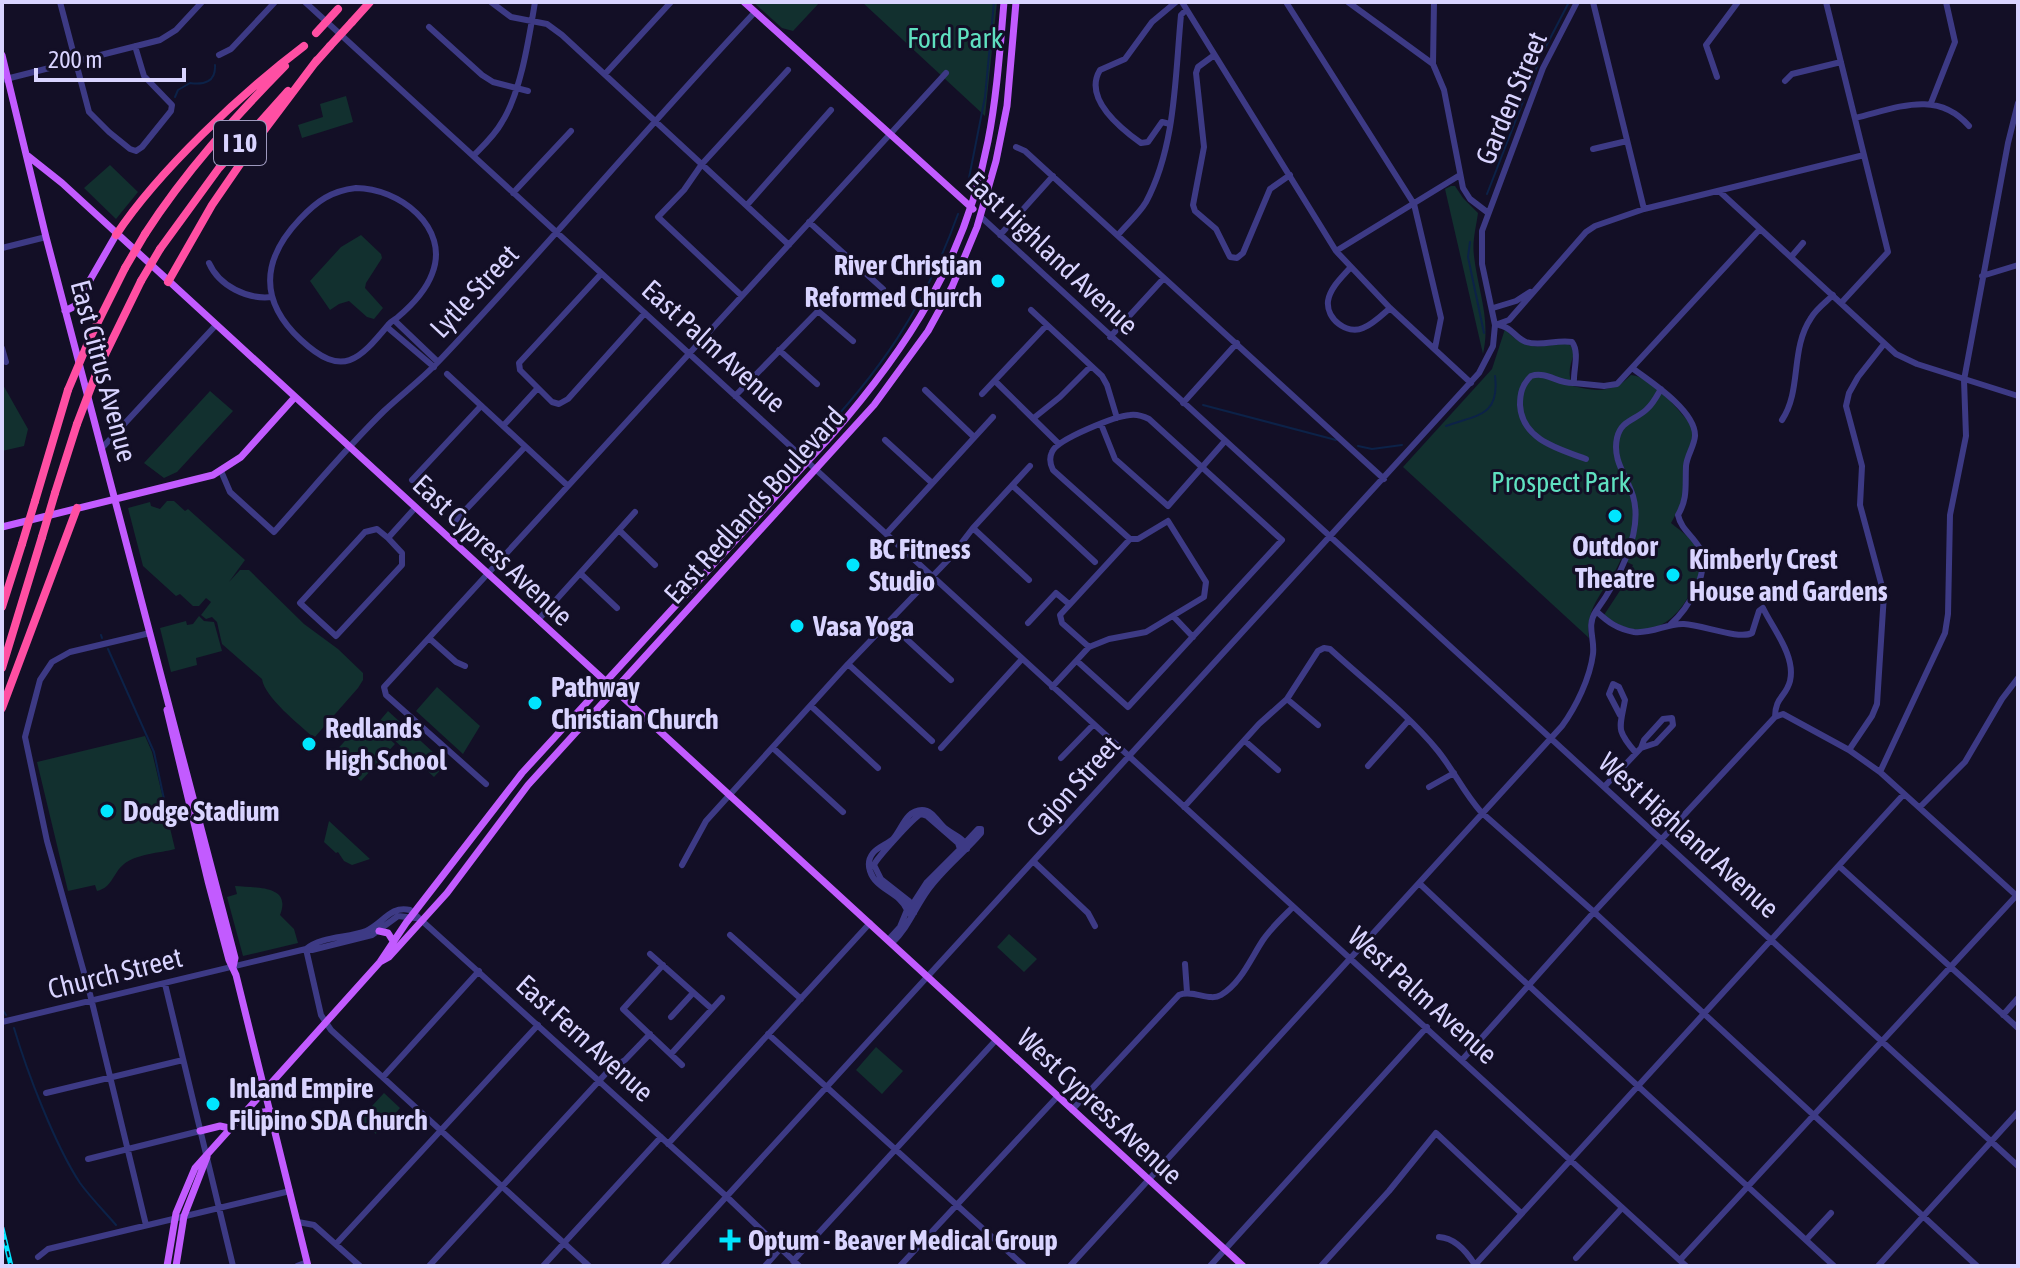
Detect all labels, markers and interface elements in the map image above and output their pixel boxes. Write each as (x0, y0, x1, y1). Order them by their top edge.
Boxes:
park label: Ford Park (907, 22, 1003, 54)
street label: Garden Street (1469, 27, 1553, 169)
scale bar (36, 32, 184, 82)
text: 200 m (48, 46, 102, 73)
road number: I 10 (214, 121, 266, 165)
street label: East Highland Avenue (959, 165, 1145, 341)
street label: Lytle Street (423, 238, 525, 344)
place label: River Christian Reformed Church (804, 249, 982, 313)
marker: River Christian Reformed Church (989, 272, 1007, 290)
street label: East Palm Avenue (636, 273, 792, 419)
street label: East Citrus Avenue (64, 277, 144, 465)
street label: East Redlands Boulevard (657, 400, 851, 610)
park label: Prospect Park (1491, 466, 1631, 498)
street label: East Cypress Avenue (407, 468, 579, 632)
marker: Outdoor Theatre (1606, 507, 1624, 525)
place label: Outdoor Theatre (1572, 530, 1658, 594)
place label: BC Fitness Studio (869, 533, 971, 597)
place label: Kimberly Crest House and Gardens (1689, 543, 1888, 607)
marker: BC Fitness Studio (844, 556, 862, 574)
marker: Kimberly Crest House and Gardens (1664, 566, 1682, 584)
place label: Vasa Yoga (812, 610, 914, 642)
marker: Vasa Yoga (788, 617, 806, 635)
place label: Pathway Christian Church (551, 671, 719, 735)
marker: Pathway Christian Church (526, 694, 544, 712)
place label: Redlands High School (325, 712, 447, 776)
street label: Cajon Street (1020, 729, 1126, 843)
marker: Redlands High School (300, 735, 318, 753)
street label: West Highland Avenue (1592, 746, 1786, 924)
place label: Dodge Stadium (123, 795, 279, 827)
marker: Dodge Stadium (98, 802, 116, 820)
street label: West Palm Avenue (1342, 920, 1504, 1070)
street label: Church Street (45, 941, 185, 1005)
street label: East Fern Avenue (510, 968, 660, 1108)
street label: West Cypress Avenue (1011, 1022, 1189, 1190)
place label: Inland Empire Filipino SDA Church (229, 1072, 428, 1136)
marker: Inland Empire Filipino SDA Church (204, 1095, 222, 1113)
place label: Optum - Beaver Medical Group (748, 1224, 1058, 1256)
marker: Optum - Beaver Medical Group (719, 1229, 741, 1251)

